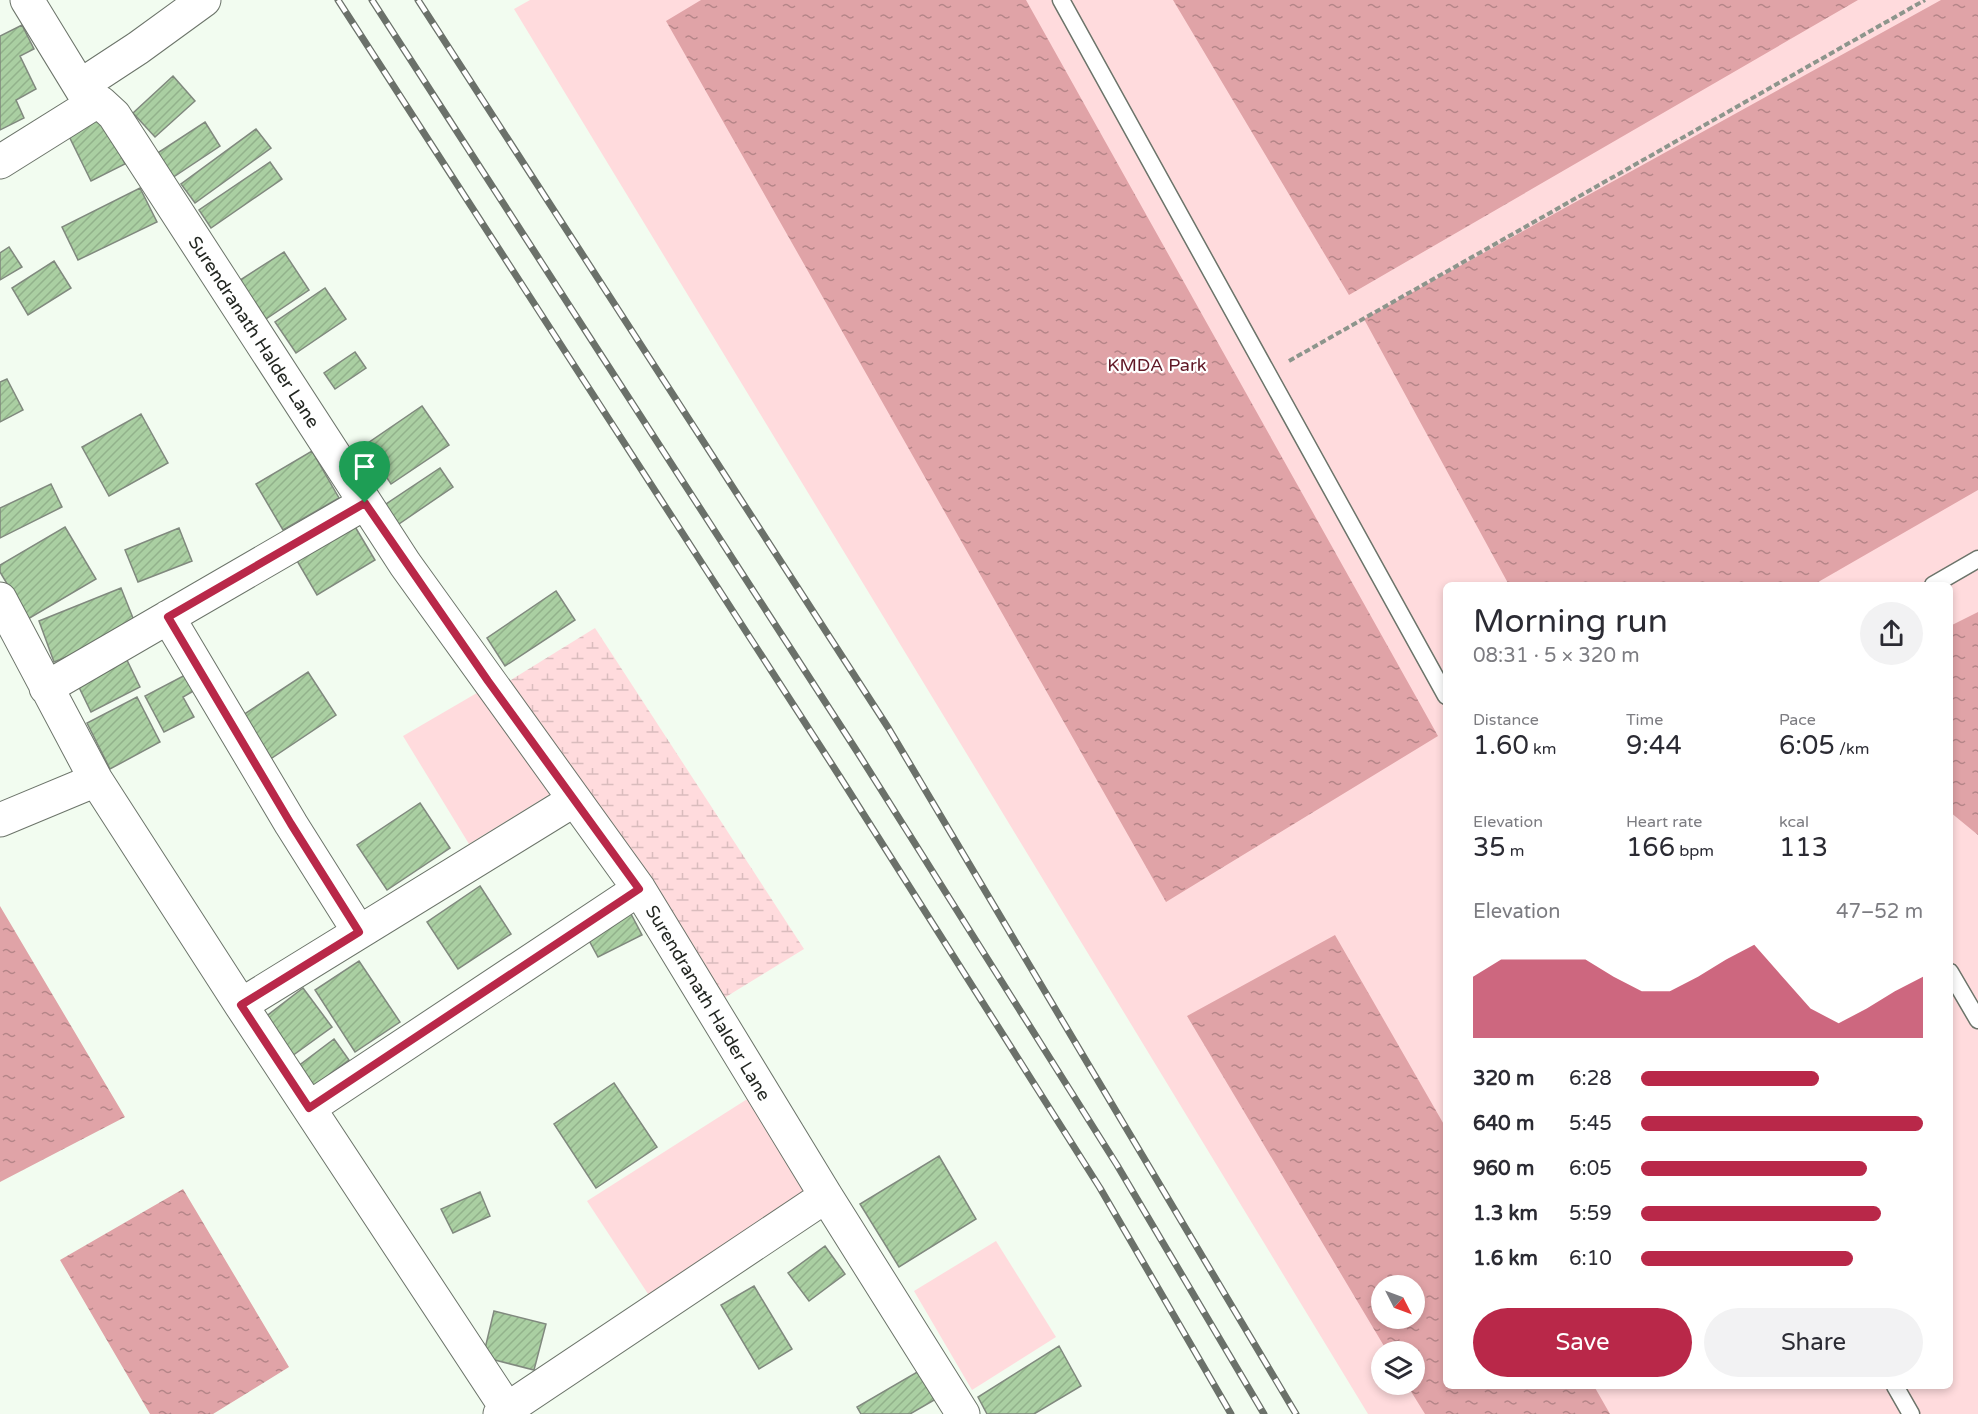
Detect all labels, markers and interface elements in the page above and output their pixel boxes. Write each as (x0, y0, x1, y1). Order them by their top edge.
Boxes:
street label: Surendranath Halder Lane (184, 232, 324, 432)
park label: KMDA Park (1107, 354, 1207, 376)
pin (339, 441, 390, 503)
icon: arrive (348, 450, 381, 483)
text: Morning run (1473, 602, 1668, 641)
button: share (1860, 602, 1923, 665)
text: 08:31 · 5 × 320 m (1473, 644, 1640, 668)
text: Distance (1473, 710, 1539, 730)
text: Time (1626, 710, 1663, 730)
text: Pace (1779, 710, 1816, 730)
text: 1.60 (1473, 730, 1529, 761)
text: 9:44 (1626, 730, 1682, 761)
text: 6:05 (1779, 730, 1835, 761)
text: km (1529, 739, 1556, 759)
text: /km (1835, 739, 1869, 759)
text: Elevation (1473, 812, 1543, 832)
text: Heart rate (1626, 812, 1702, 832)
text: kcal (1779, 812, 1809, 832)
text: 35 (1473, 832, 1506, 863)
text: 166 (1626, 832, 1675, 863)
text: 113 (1779, 832, 1828, 863)
text: m (1506, 841, 1525, 861)
text: bpm (1675, 841, 1714, 861)
text: Elevation (1473, 900, 1560, 924)
text: 47–52 m (1836, 900, 1923, 924)
street label: Surendranath Halder Lane (641, 901, 775, 1105)
text: 320 m (1473, 1067, 1534, 1091)
text: 6:28 (1569, 1067, 1612, 1091)
text: 640 m (1473, 1112, 1534, 1136)
text: 5:45 (1569, 1112, 1612, 1136)
text: 960 m (1473, 1157, 1534, 1181)
text: 6:05 (1569, 1157, 1612, 1181)
text: 1.3 km (1473, 1202, 1538, 1226)
text: 5:59 (1569, 1202, 1612, 1226)
text: 1.6 km (1473, 1247, 1538, 1271)
text: 6:10 (1569, 1247, 1612, 1271)
north arrow (1371, 1275, 1425, 1329)
map controls (1371, 1275, 1425, 1395)
button: Save (1473, 1308, 1692, 1377)
button: Share (1704, 1308, 1923, 1377)
button: layers (1371, 1341, 1425, 1395)

